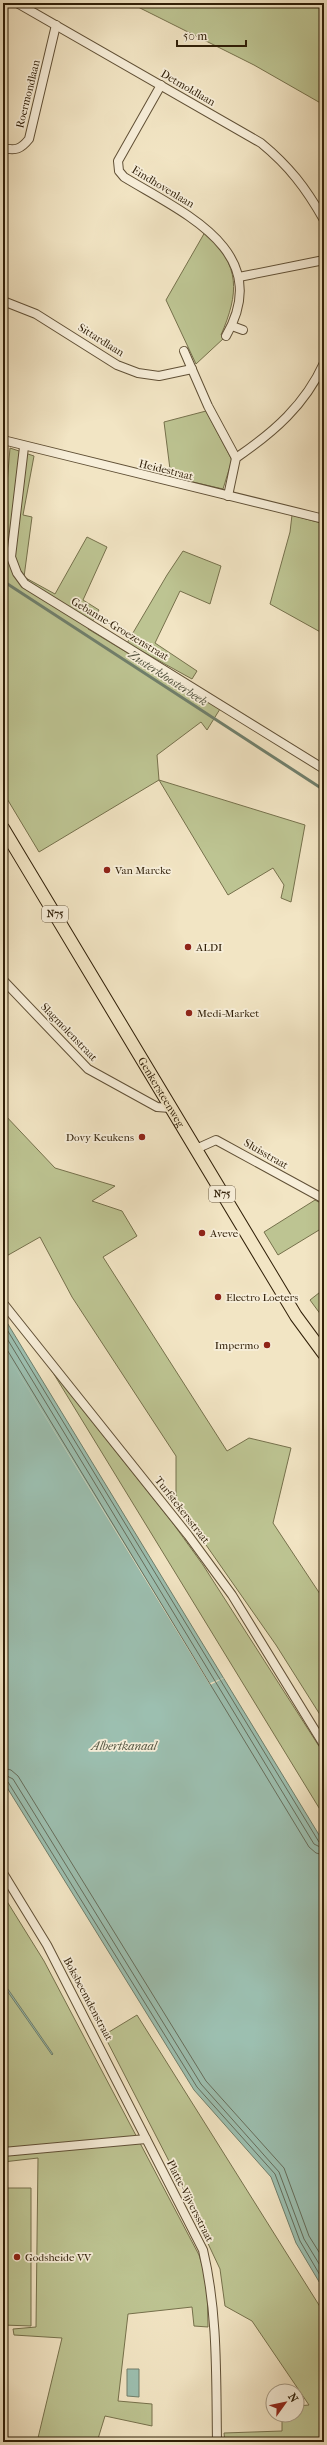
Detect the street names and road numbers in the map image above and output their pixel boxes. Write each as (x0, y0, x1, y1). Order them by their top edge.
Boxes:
street label: Roermondlaan (13, 58, 43, 130)
street label: Detmoldlaan (158, 67, 218, 109)
street label: Eindhovenlaan (129, 163, 197, 211)
street label: Sittardlaan (76, 321, 127, 360)
street label: Heidestraat (138, 457, 195, 483)
street label: Gebanne-Groezenstraat (69, 595, 171, 663)
road number: N75 (42, 906, 68, 922)
street label: Slagmolenstraat (38, 1000, 100, 1064)
street label: Genkersteenweg (135, 1055, 188, 1130)
street label: Sluisstraat (242, 1136, 291, 1172)
road number: N75 (209, 1186, 235, 1202)
street label: Turfstekersstraat (152, 1474, 212, 1546)
street label: Boksbeemdenstraat (61, 1955, 116, 2043)
street label: Platte-Vijversstraat (164, 2158, 216, 2244)

